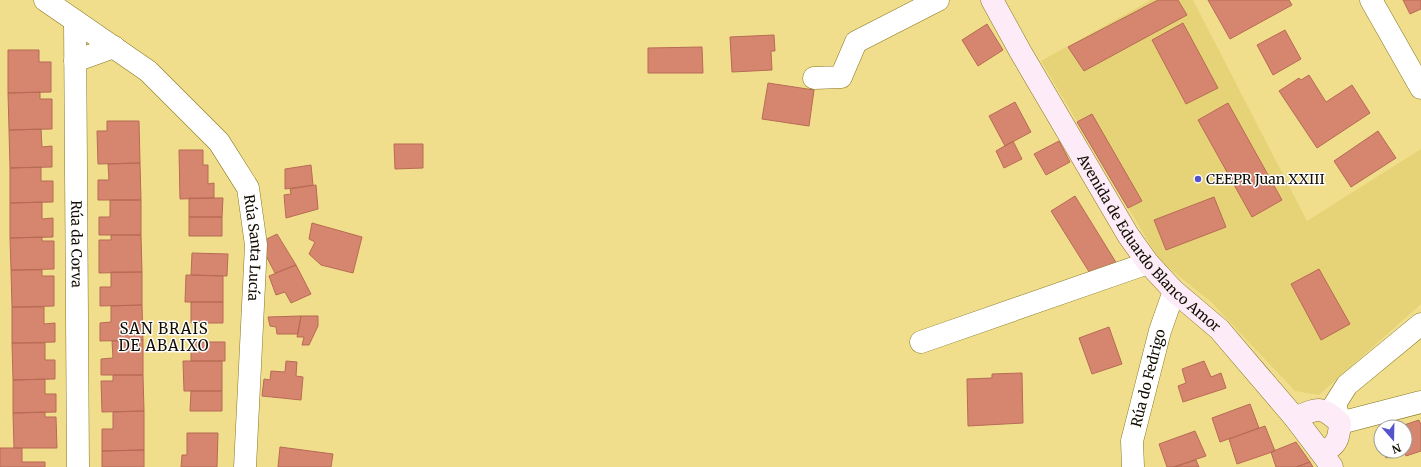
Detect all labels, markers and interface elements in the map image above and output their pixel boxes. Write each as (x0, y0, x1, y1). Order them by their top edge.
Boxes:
street label: Avenida de Eduardo Blanco Amor (1073, 150, 1224, 336)
place label: CEEPR Juan XXIII (1206, 170, 1325, 188)
marker: CEEPR Juan XXIII (1193, 174, 1203, 184)
street label: Rúa Santa Lucía (240, 193, 265, 302)
street label: Rúa da Corva (67, 200, 86, 288)
district label: SAN BRAIS DE ABAIXO (118, 319, 210, 355)
street label: Rúa do Fedrigo (1127, 327, 1169, 429)
north arrow (1373, 419, 1413, 459)
text: N (1390, 440, 1403, 457)

